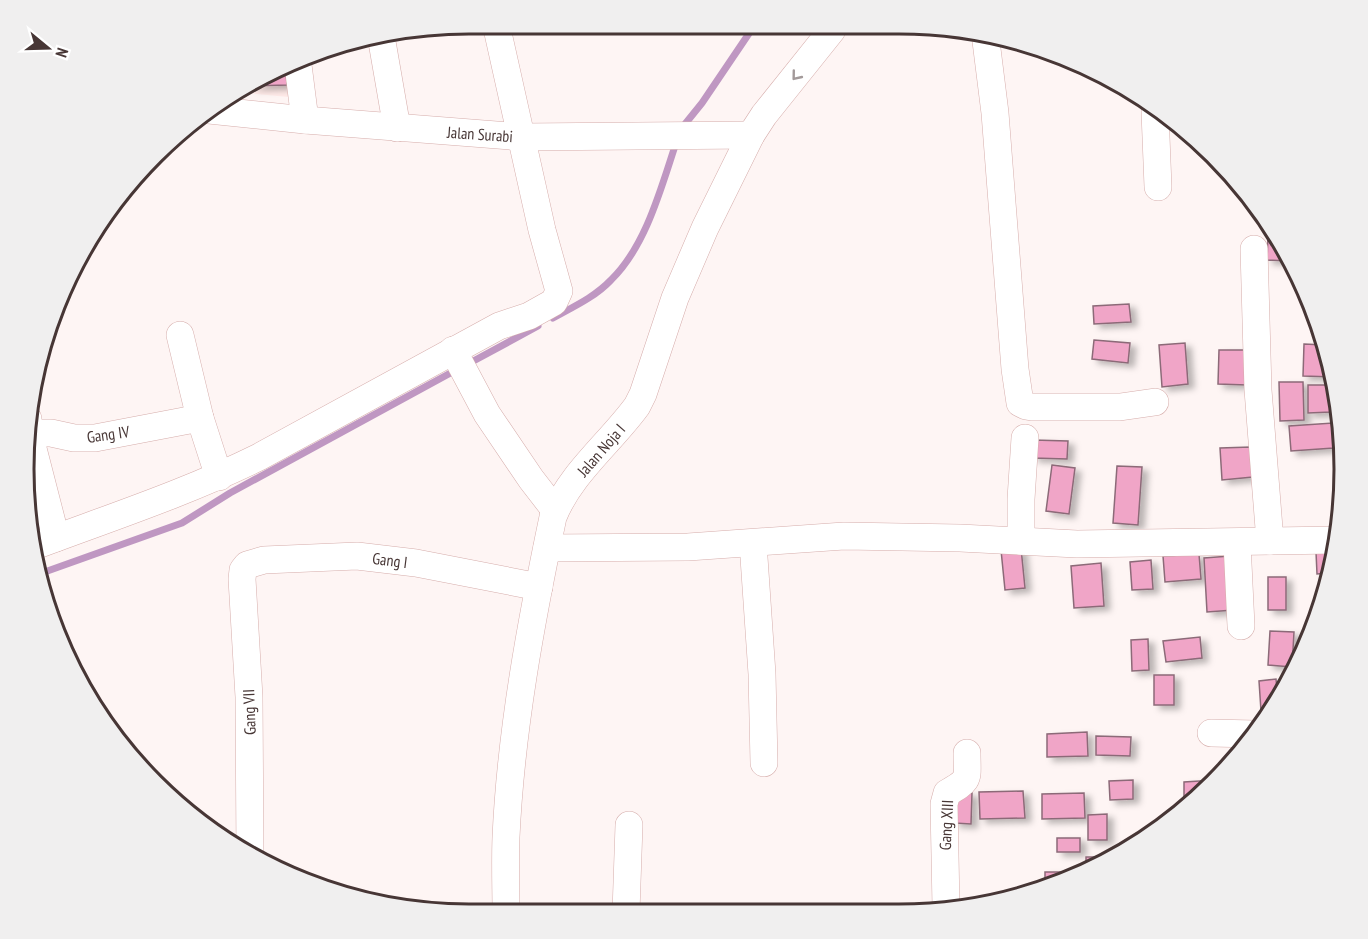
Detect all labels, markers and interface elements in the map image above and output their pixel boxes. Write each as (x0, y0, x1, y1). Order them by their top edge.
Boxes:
north arrow (18, 18, 78, 78)
text: N (51, 46, 73, 60)
one-way arrow (792, 69, 803, 80)
street label: Jalan Surabi (445, 122, 514, 146)
street label: Jalan Noja I (572, 420, 629, 481)
street label: Gang IV (85, 421, 131, 447)
street label: Gang I (371, 548, 409, 572)
street label: Gang VII (238, 689, 260, 735)
street label: Gang XIII (935, 799, 957, 851)

